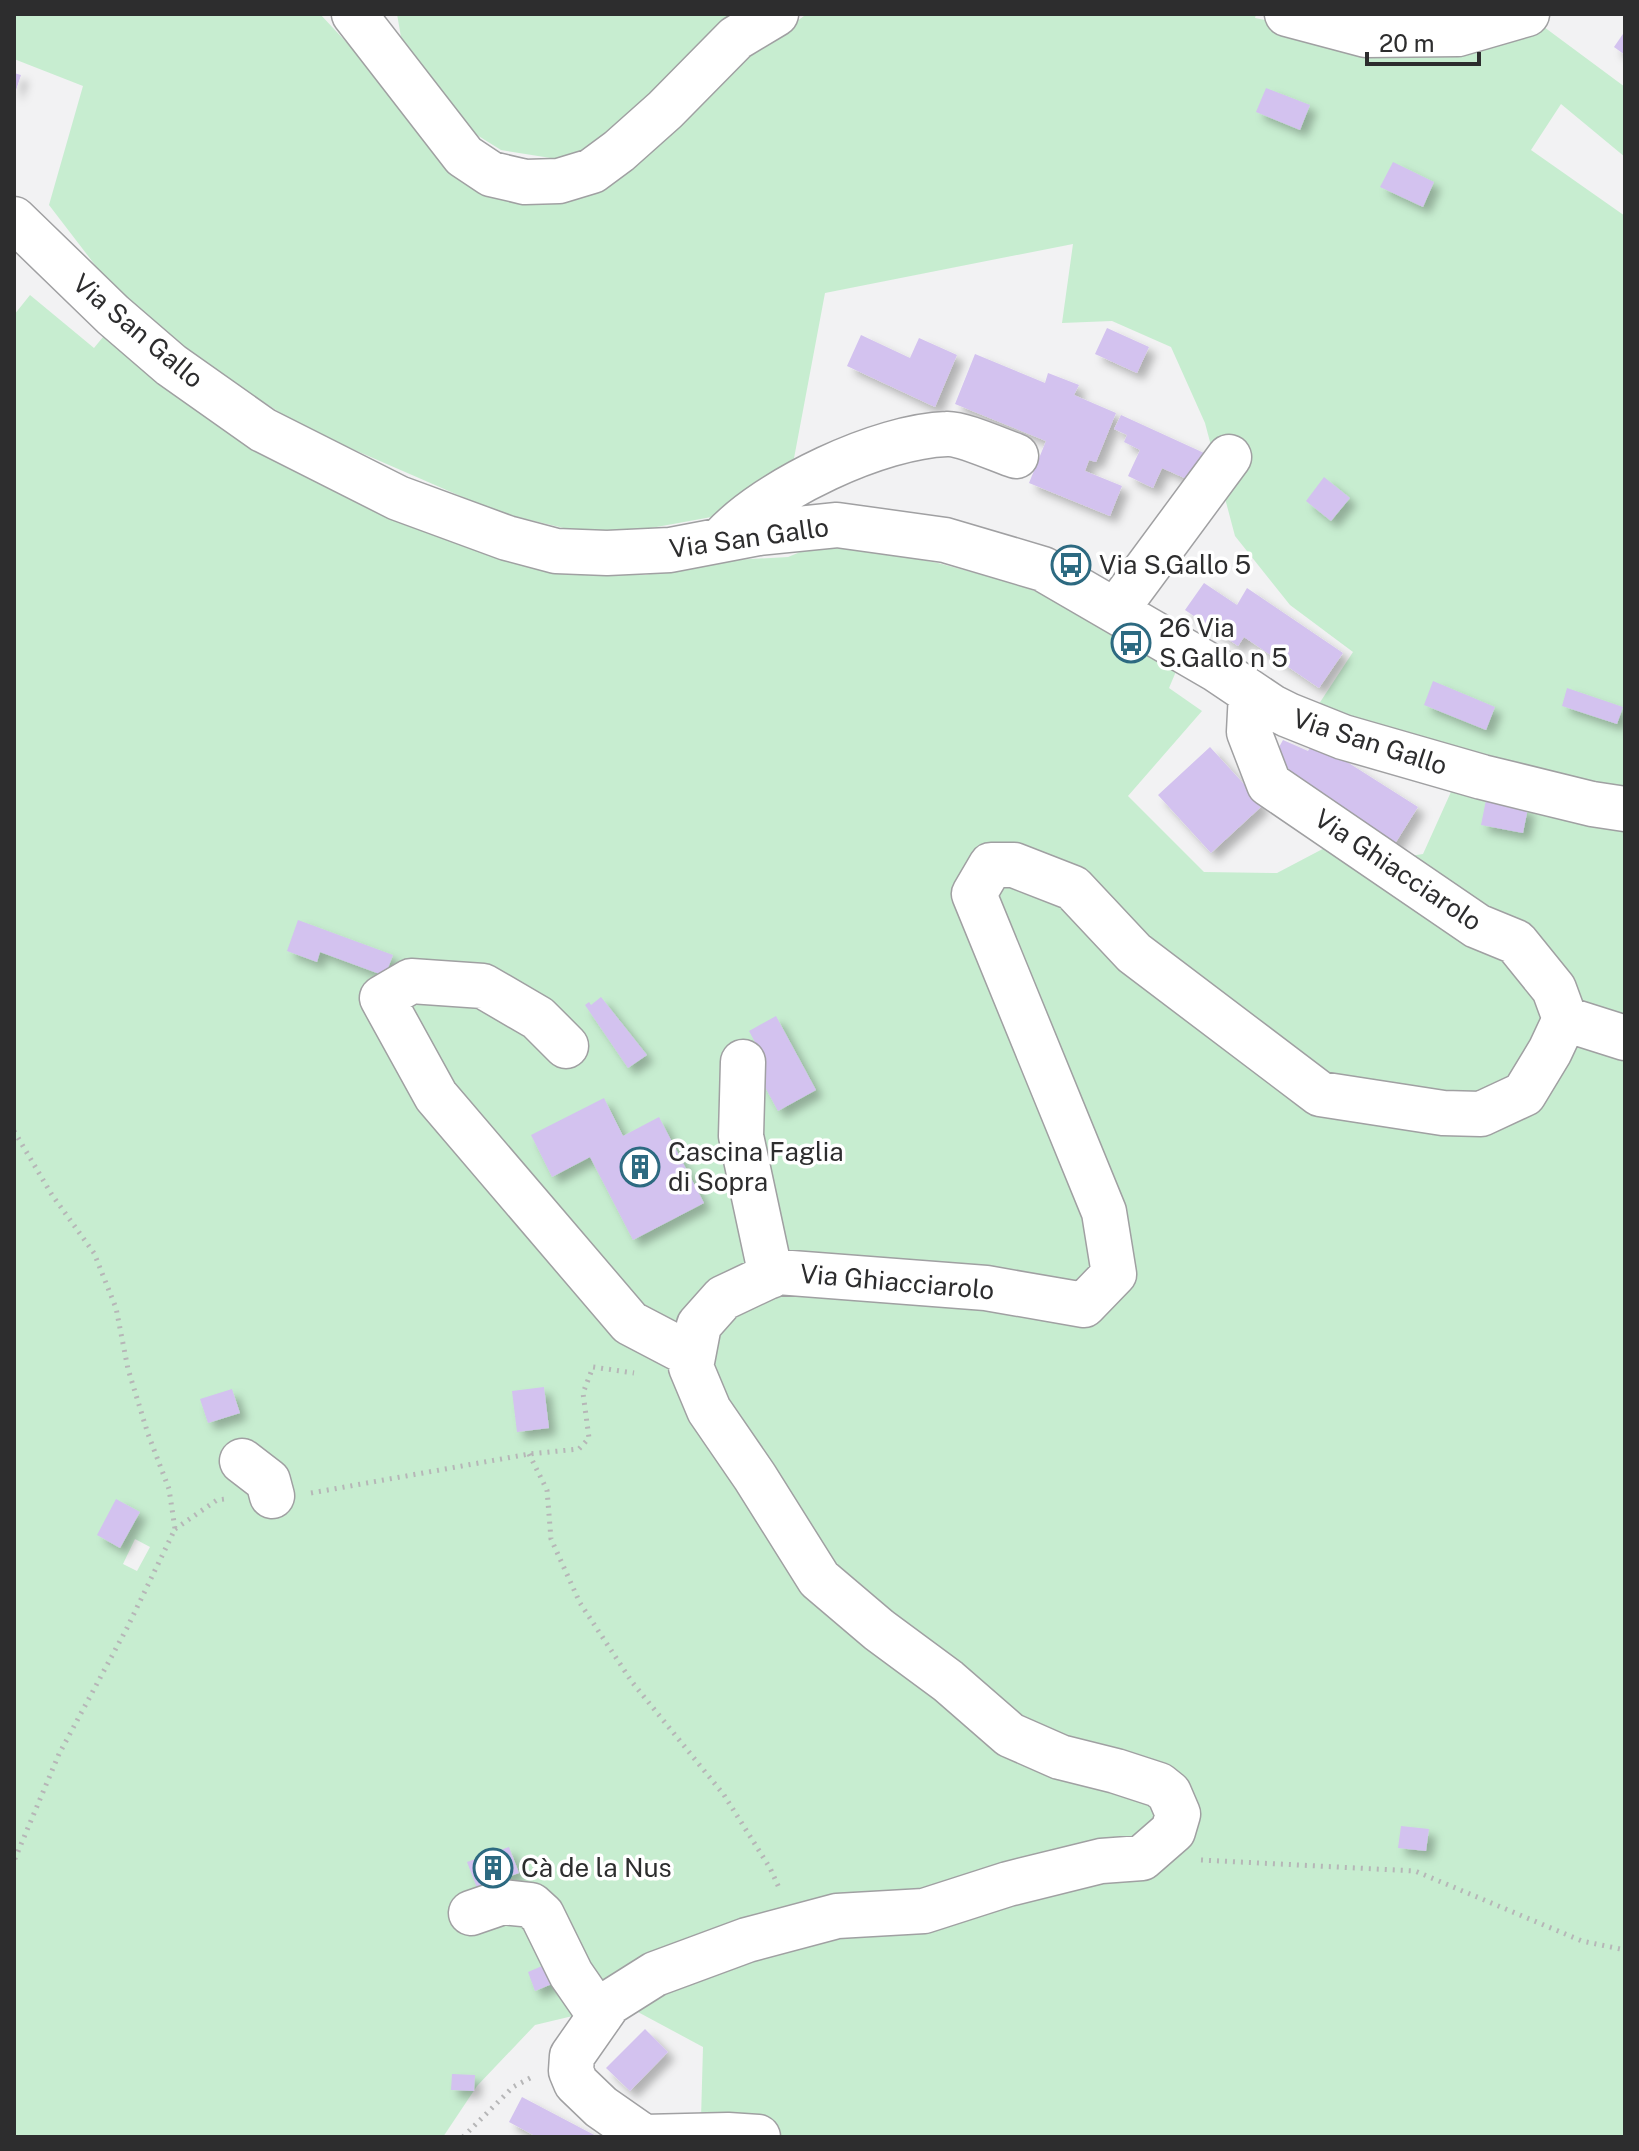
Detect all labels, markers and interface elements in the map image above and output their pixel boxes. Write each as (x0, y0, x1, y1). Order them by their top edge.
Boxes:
scale bar (1367, 16, 1479, 66)
text: 20 m (1379, 29, 1435, 57)
street label: Via San Gallo (67, 267, 210, 394)
street label: Via San Gallo (667, 511, 831, 564)
bus stop icon: Via S.Gallo 5 (1050, 544, 1092, 586)
place label: Via S.Gallo 5 (1099, 549, 1251, 580)
place label: 26 Via S.Gallo n 5 (1159, 612, 1288, 673)
bus stop icon: 26 Via S.Gallo n 5 (1110, 622, 1152, 664)
street label: Via San Gallo (1289, 702, 1451, 781)
street label: Via Ghiacciarolo (1309, 802, 1488, 937)
place label: Cascina Faglia di Sopra (668, 1136, 844, 1197)
building icon: Cascina Faglia di Sopra (619, 1146, 661, 1188)
street label: Via Ghiacciarolo (799, 1258, 995, 1305)
building icon: Cà de la Nus (472, 1847, 514, 1889)
place label: Cà de la Nus (521, 1852, 672, 1883)

